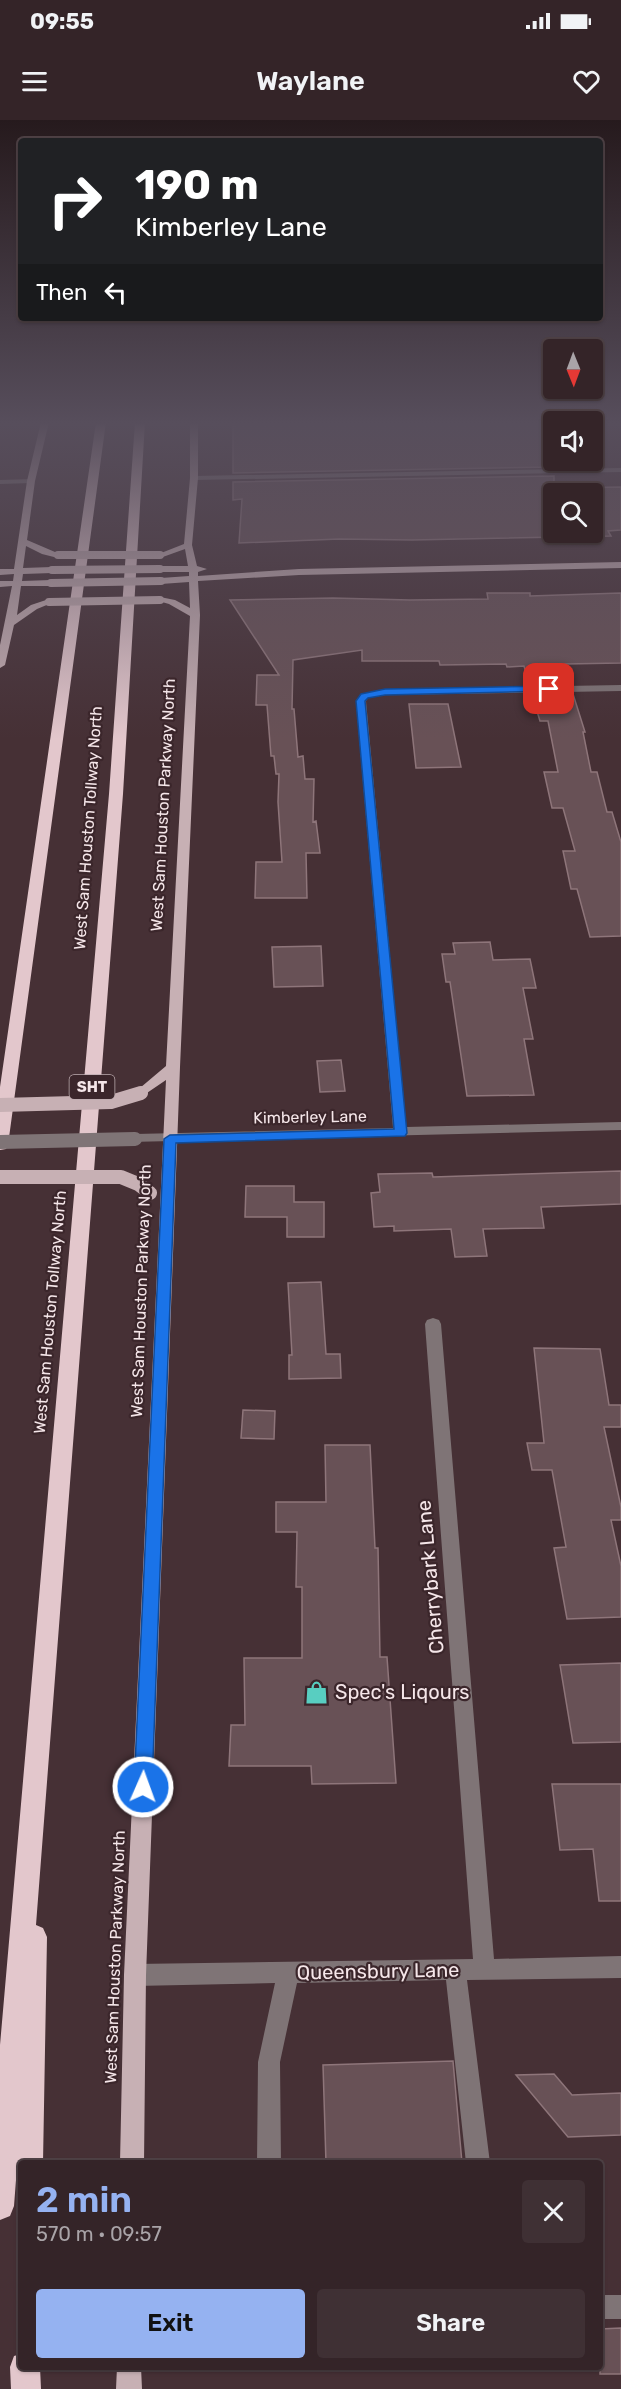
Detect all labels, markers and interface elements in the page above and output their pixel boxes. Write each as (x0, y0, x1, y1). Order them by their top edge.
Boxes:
text: 09:55 (30, 8, 94, 35)
icon: menu (18, 65, 51, 98)
text: Waylane (256, 65, 365, 97)
icon: heart (570, 65, 603, 98)
text: 190 m (135, 160, 259, 210)
icon: right (36, 162, 114, 240)
text: Kimberley Lane (135, 211, 327, 243)
icon: left (99, 276, 132, 309)
text: Then (36, 279, 87, 306)
north arrow (543, 339, 603, 399)
map controls (543, 339, 603, 543)
button: sound (543, 411, 603, 471)
button: search (543, 483, 603, 543)
pin (523, 663, 574, 714)
icon: arrive (532, 672, 565, 705)
street label: West Sam Houston Parkway North (147, 678, 179, 932)
street label: West Sam Houston Tollway North (70, 705, 106, 951)
road number: SHT (70, 1075, 115, 1099)
street label: Kimberley Lane (253, 1107, 367, 1127)
street label: West Sam Houston Parkway North (127, 1164, 155, 1418)
street label: West Sam Houston Tollway North (30, 1189, 70, 1435)
street label: Cherrybark Lane (411, 1499, 449, 1655)
shop icon: Spec's Liqours (304, 1679, 330, 1705)
place label: Spec's Liqours (335, 1680, 469, 1704)
position arrow (111, 1755, 175, 1819)
street label: West Sam Houston Parkway North (101, 1830, 129, 2084)
street label: Queensbury Lane (296, 1958, 460, 1984)
text: 2 min (36, 2178, 132, 2221)
button: close (522, 2180, 585, 2243)
text: 570 m · 09:57 (36, 2222, 162, 2246)
button: Exit (36, 2289, 305, 2358)
button: Share (317, 2289, 585, 2358)

